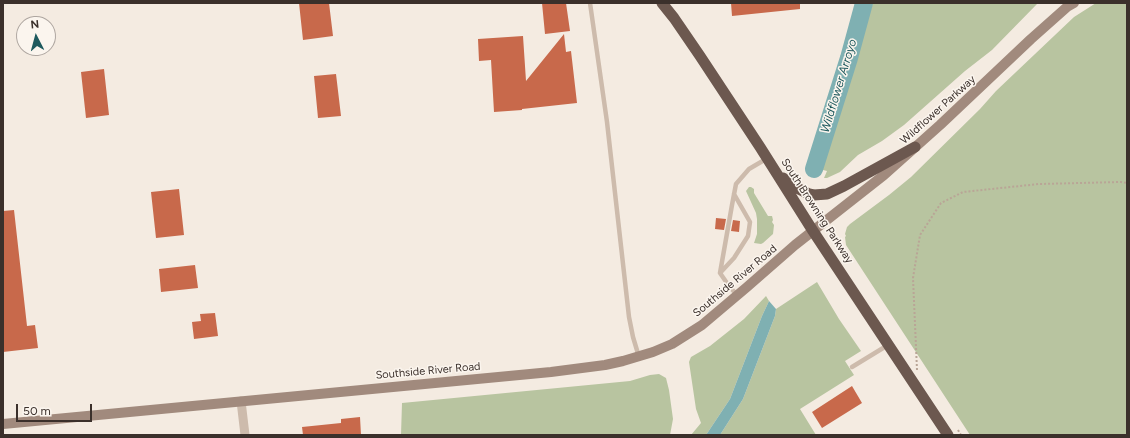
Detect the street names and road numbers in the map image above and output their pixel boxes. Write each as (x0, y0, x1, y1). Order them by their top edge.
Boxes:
street label: Wildflower Parkway (898, 73, 978, 147)
street label: South Browning Parkway (778, 156, 856, 266)
street label: Southside River Road (690, 242, 780, 320)
street label: Southside River Road (375, 360, 481, 382)

